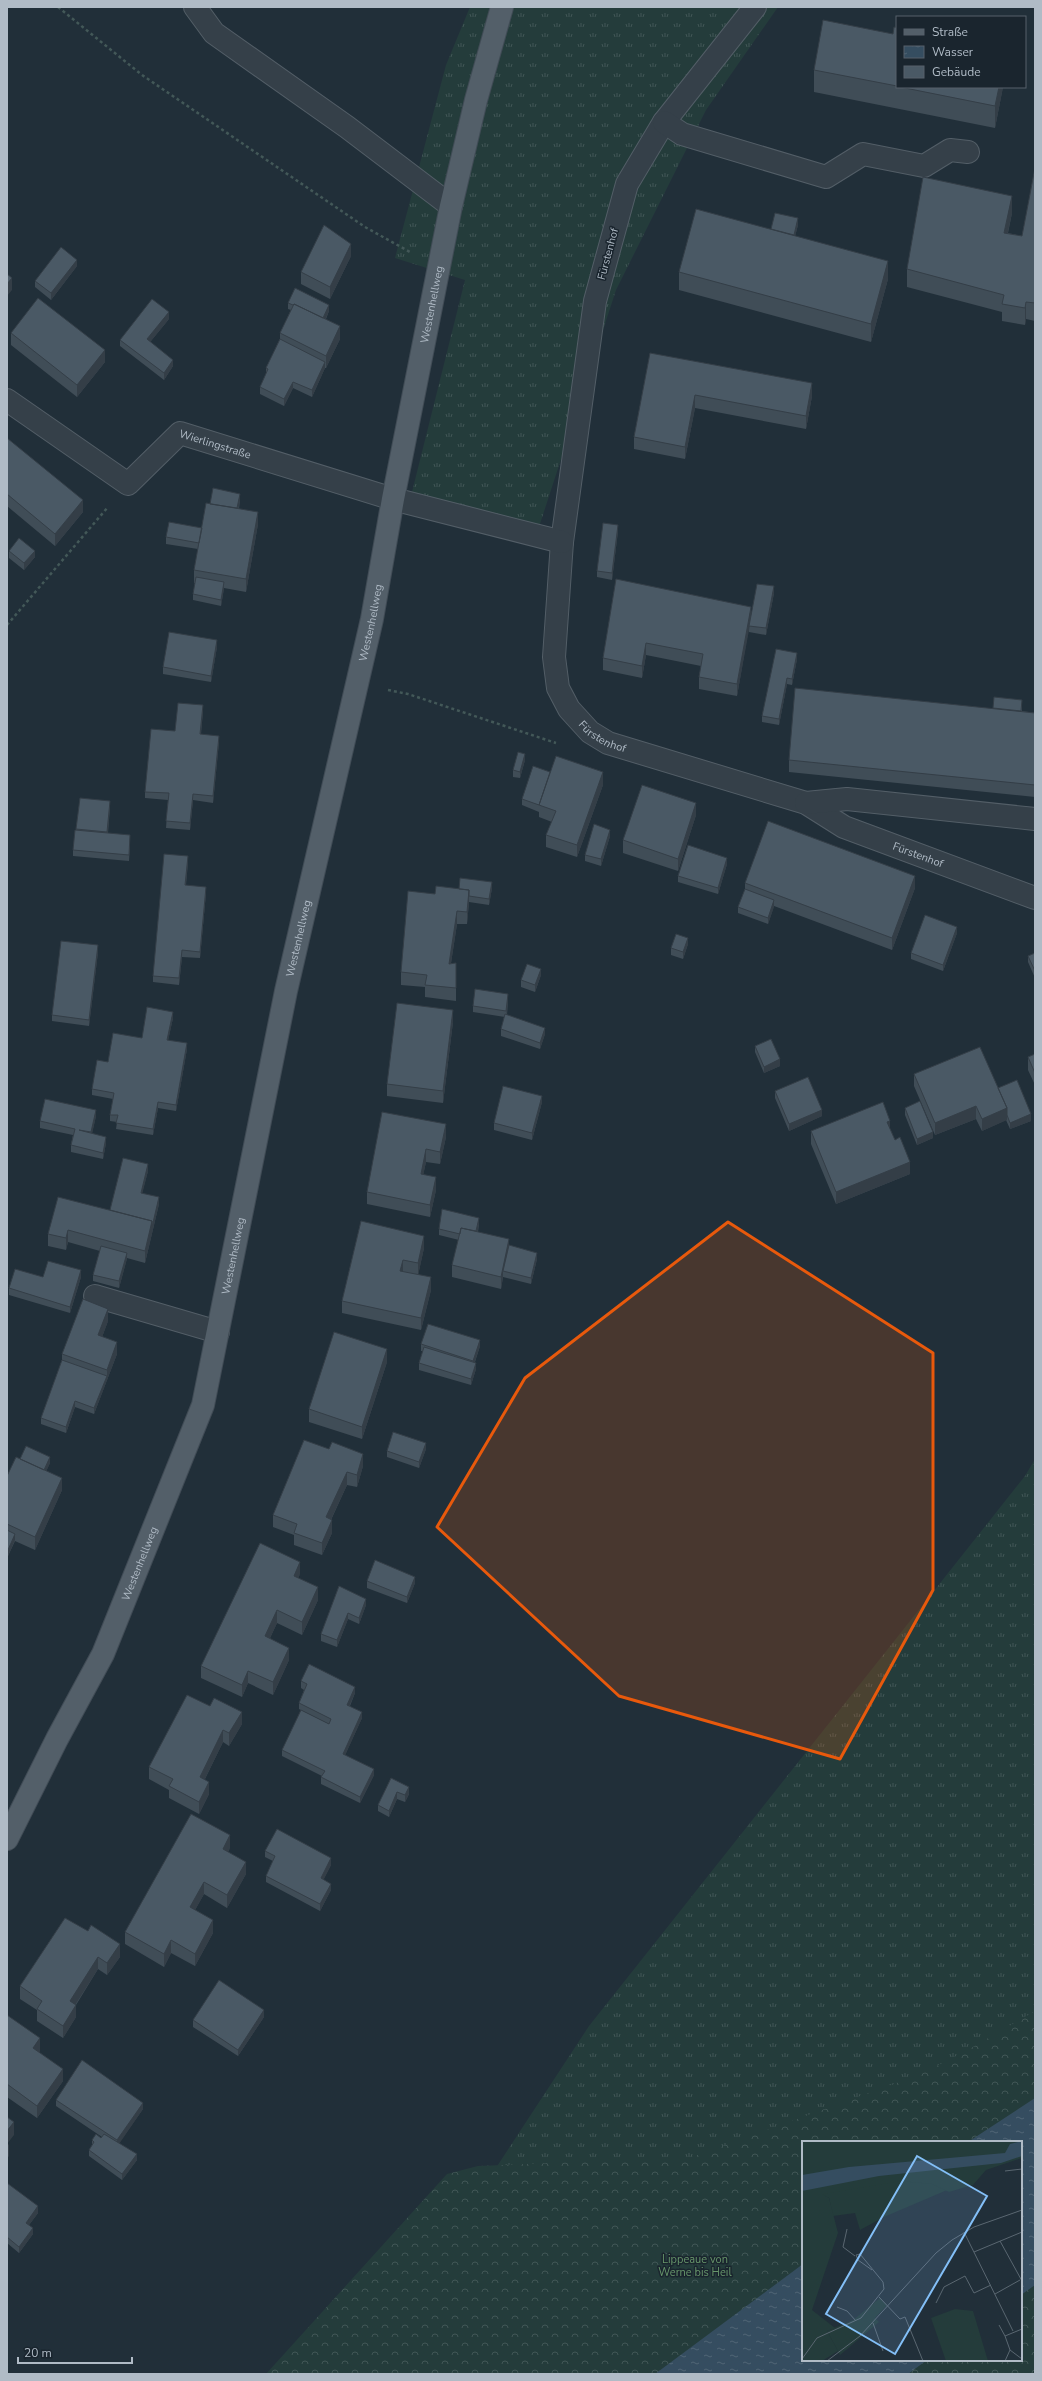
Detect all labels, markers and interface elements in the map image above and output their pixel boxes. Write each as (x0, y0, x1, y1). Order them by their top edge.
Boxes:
legend (896, 16, 1026, 88)
text: Straße (932, 24, 968, 40)
text: Wasser (932, 44, 974, 60)
text: Gebäude (932, 64, 981, 80)
street label: Fürstenhof (594, 226, 622, 282)
street label: Westenhellweg (417, 264, 446, 344)
street label: Wierlingstraße (177, 426, 253, 462)
street label: Westenhellweg (355, 583, 385, 663)
street label: Fürstenhof (575, 717, 628, 756)
street label: Fürstenhof (891, 838, 946, 871)
street label: Westenhellweg (282, 898, 314, 978)
street label: Westenhellweg (218, 1216, 248, 1296)
street label: Westenhellweg (118, 1524, 161, 1603)
inset map (802, 2141, 1022, 2361)
park label: Lippeaue von Werne bis Heil (658, 2252, 732, 2280)
scale bar (18, 2339, 132, 2365)
text: 20 m (24, 2345, 52, 2361)

